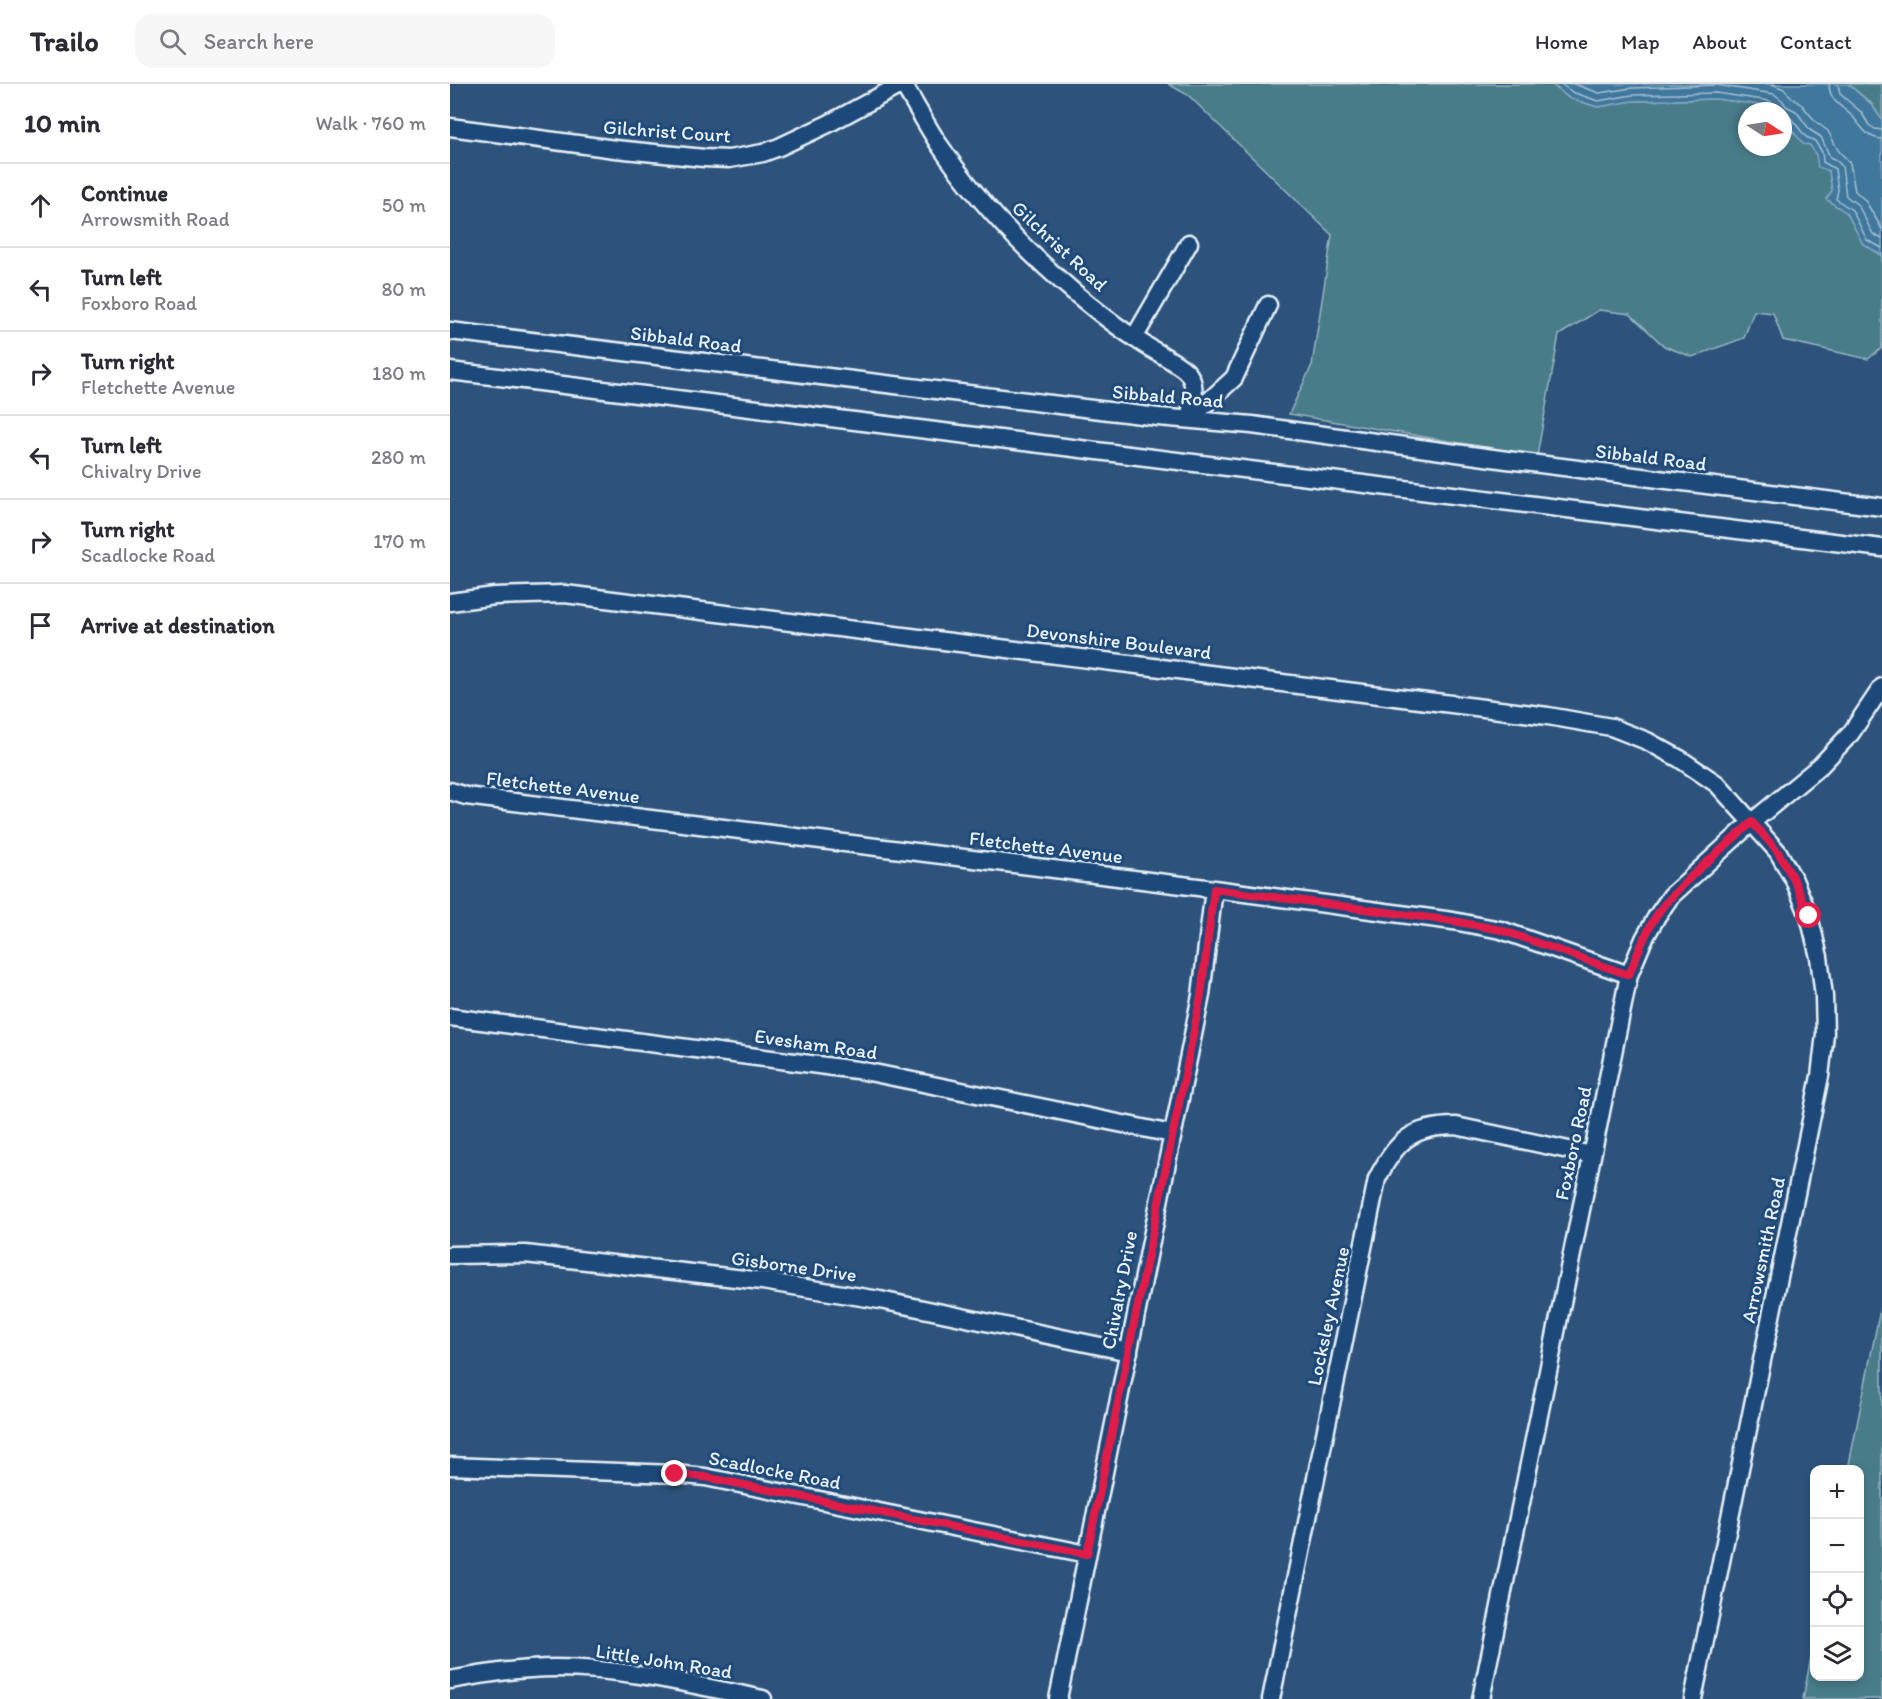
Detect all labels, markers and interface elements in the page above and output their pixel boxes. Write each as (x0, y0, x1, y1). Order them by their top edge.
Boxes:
search box (135, 14, 555, 68)
text: Trailo (30, 24, 99, 58)
icon: search (156, 25, 189, 58)
text: Search here (204, 28, 314, 55)
text: Home (1535, 29, 1588, 54)
text: Map (1621, 29, 1660, 54)
text: About (1693, 29, 1747, 54)
text: Contact (1780, 29, 1852, 54)
north arrow (1738, 102, 1792, 156)
text: 10 min (24, 107, 100, 139)
text: Walk · 760 m (315, 111, 426, 135)
street label: Gilchrist Court (602, 115, 732, 147)
text: Continue (81, 180, 168, 207)
icon: ahead (24, 189, 57, 222)
text: 50 m (382, 193, 426, 217)
street label: Gilchrist Road (1007, 196, 1113, 296)
text: Arrowsmith Road (81, 207, 229, 231)
text: Turn left (81, 264, 162, 291)
icon: left (24, 273, 57, 306)
text: 80 m (381, 277, 426, 301)
text: Foxboro Road (81, 291, 197, 315)
street label: Sibbald Road (629, 320, 743, 358)
text: Turn right (81, 348, 175, 375)
icon: right (24, 357, 57, 390)
text: 180 m (372, 361, 426, 385)
text: Fletchette Avenue (81, 375, 235, 399)
street label: Sibbald Road (1111, 379, 1225, 413)
text: Turn left (81, 432, 162, 459)
street label: Sibbald Road (1594, 438, 1708, 476)
icon: left (24, 441, 57, 474)
text: 280 m (371, 445, 426, 469)
text: Chivalry Drive (81, 459, 201, 483)
text: Turn right (81, 516, 175, 543)
icon: right (24, 525, 57, 558)
text: 170 m (373, 529, 426, 553)
text: Scadlocke Road (81, 543, 215, 567)
icon: arrive (24, 609, 57, 642)
text: Arrive at destination (81, 612, 275, 639)
street label: Devonshire Boulevard (1025, 618, 1213, 664)
street label: Fletchette Avenue (485, 766, 641, 808)
street label: Fletchette Avenue (968, 826, 1124, 868)
route start (1795, 902, 1821, 928)
street label: Evesham Road (753, 1024, 879, 1065)
street label: Foxboro Road (1549, 1084, 1597, 1202)
street label: Arrowsmith Road (1736, 1175, 1790, 1325)
street label: Chivalry Drive (1096, 1229, 1142, 1351)
street label: Locksley Avenue (1302, 1244, 1354, 1388)
street label: Gisborne Drive (730, 1245, 858, 1287)
street label: Scadlocke Road (707, 1445, 843, 1495)
route end (661, 1460, 687, 1486)
map controls (1810, 1465, 1864, 1681)
button: + (1810, 1465, 1864, 1519)
button: − (1810, 1519, 1864, 1573)
button: locate (1810, 1573, 1864, 1627)
button: layers (1810, 1627, 1864, 1681)
street label: Little John Road (594, 1638, 734, 1684)

